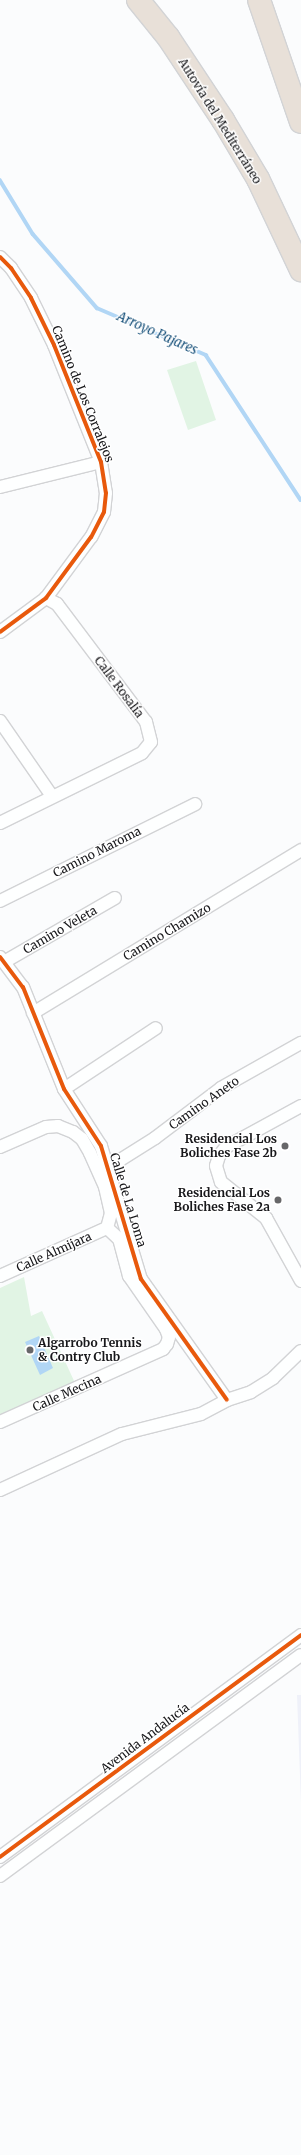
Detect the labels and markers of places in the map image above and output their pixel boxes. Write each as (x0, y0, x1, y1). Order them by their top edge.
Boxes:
place label: Residencial Los Boliches Fase 2b (180, 1132, 277, 1160)
marker: Residencial Los Boliches Fase 2b (280, 1141, 290, 1151)
place label: Residencial Los Boliches Fase 2a (174, 1186, 270, 1214)
marker: Residencial Los Boliches Fase 2a (273, 1195, 283, 1205)
place label: Algarrobo Tennis & Contry Club (38, 1336, 142, 1364)
marker: Algarrobo Tennis & Contry Club (25, 1345, 35, 1355)

